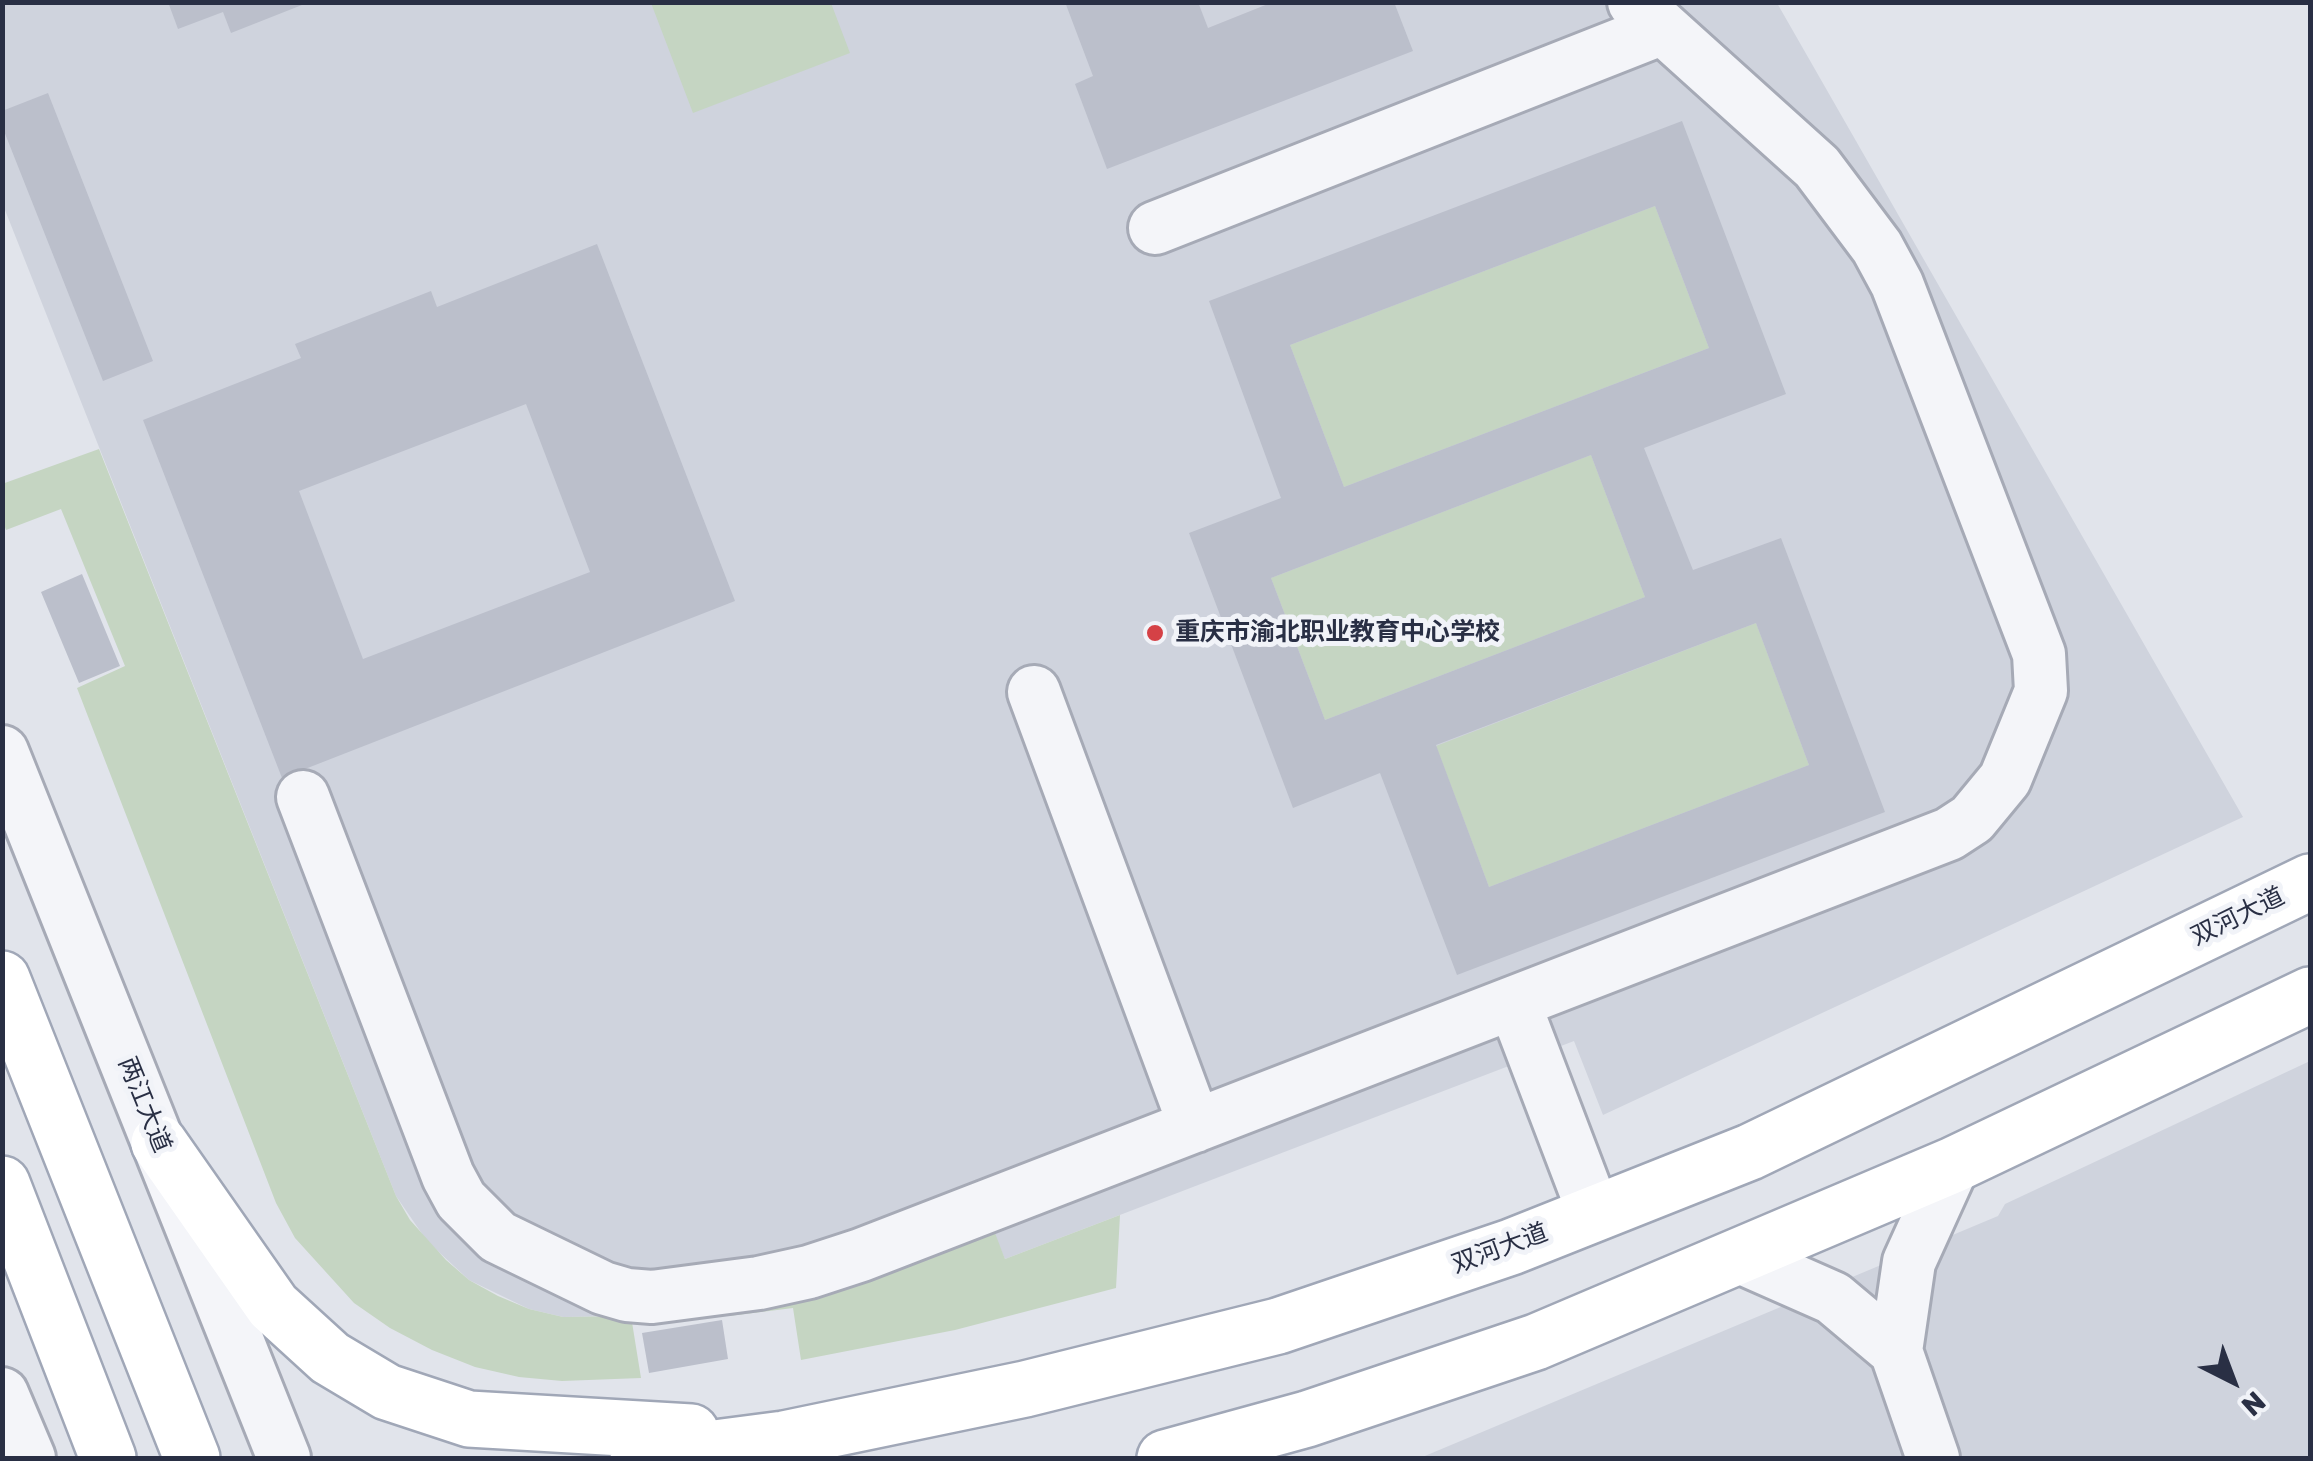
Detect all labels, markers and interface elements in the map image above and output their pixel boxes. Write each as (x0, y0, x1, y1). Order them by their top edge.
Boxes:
place label: 重庆市渝北职业教育中心学校 (1175, 618, 1500, 648)
marker: 重庆市渝北职业教育中心学校 (1144, 622, 1166, 644)
street label: 双河大道 (2186, 882, 2290, 952)
street label: 两江大道 (111, 1053, 177, 1157)
street label: 双河大道 (1448, 1218, 1552, 1280)
north arrow (2183, 1331, 2283, 1431)
text: N (2235, 1385, 2272, 1423)

